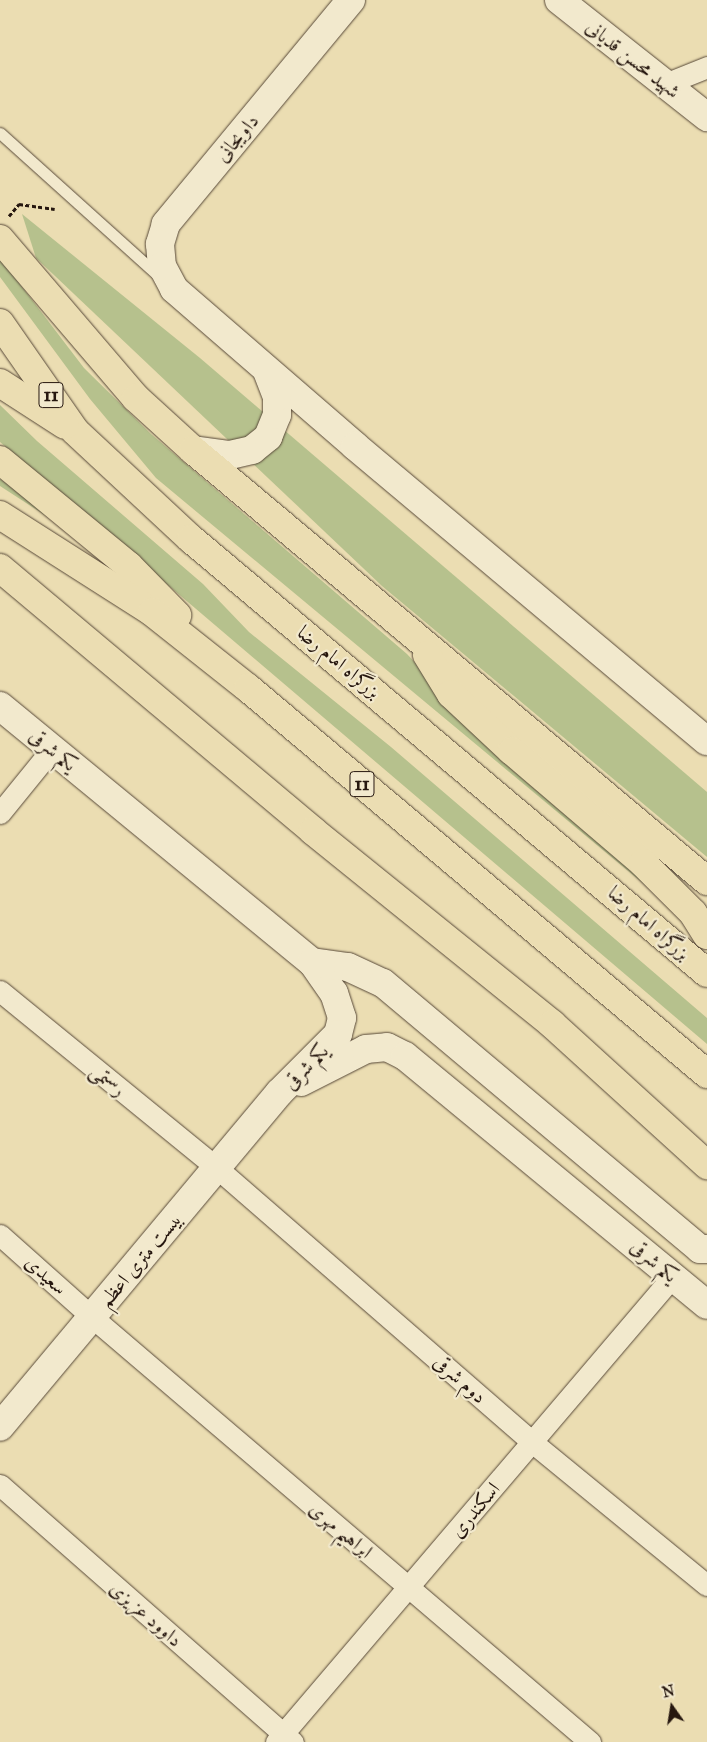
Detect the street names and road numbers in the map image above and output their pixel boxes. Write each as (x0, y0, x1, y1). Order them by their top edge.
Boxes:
street label: شهید محسن قدیانی (581, 15, 685, 103)
street label: داویجانی (210, 109, 264, 167)
road number: 11 (37, 378, 65, 412)
street label: بزرگراه امام رضا (293, 620, 385, 704)
street label: یکم شرقی (24, 724, 82, 776)
road number: 11 (348, 768, 376, 801)
street label: بزرگراه امام رضا (603, 881, 695, 965)
street label: یکم شرقی (279, 1039, 333, 1095)
street label: رستمی (85, 1058, 131, 1102)
street label: بیست متری اعظم (93, 1208, 187, 1312)
street label: یکم شرقی (626, 1234, 682, 1288)
street label: سعیدی (20, 1250, 72, 1300)
street label: دوم شرقی (429, 1349, 491, 1409)
street label: اسکندری (445, 1477, 505, 1543)
street label: ابراهیم مهری (304, 1497, 378, 1563)
street label: داوود عزیزی (105, 1576, 187, 1652)

